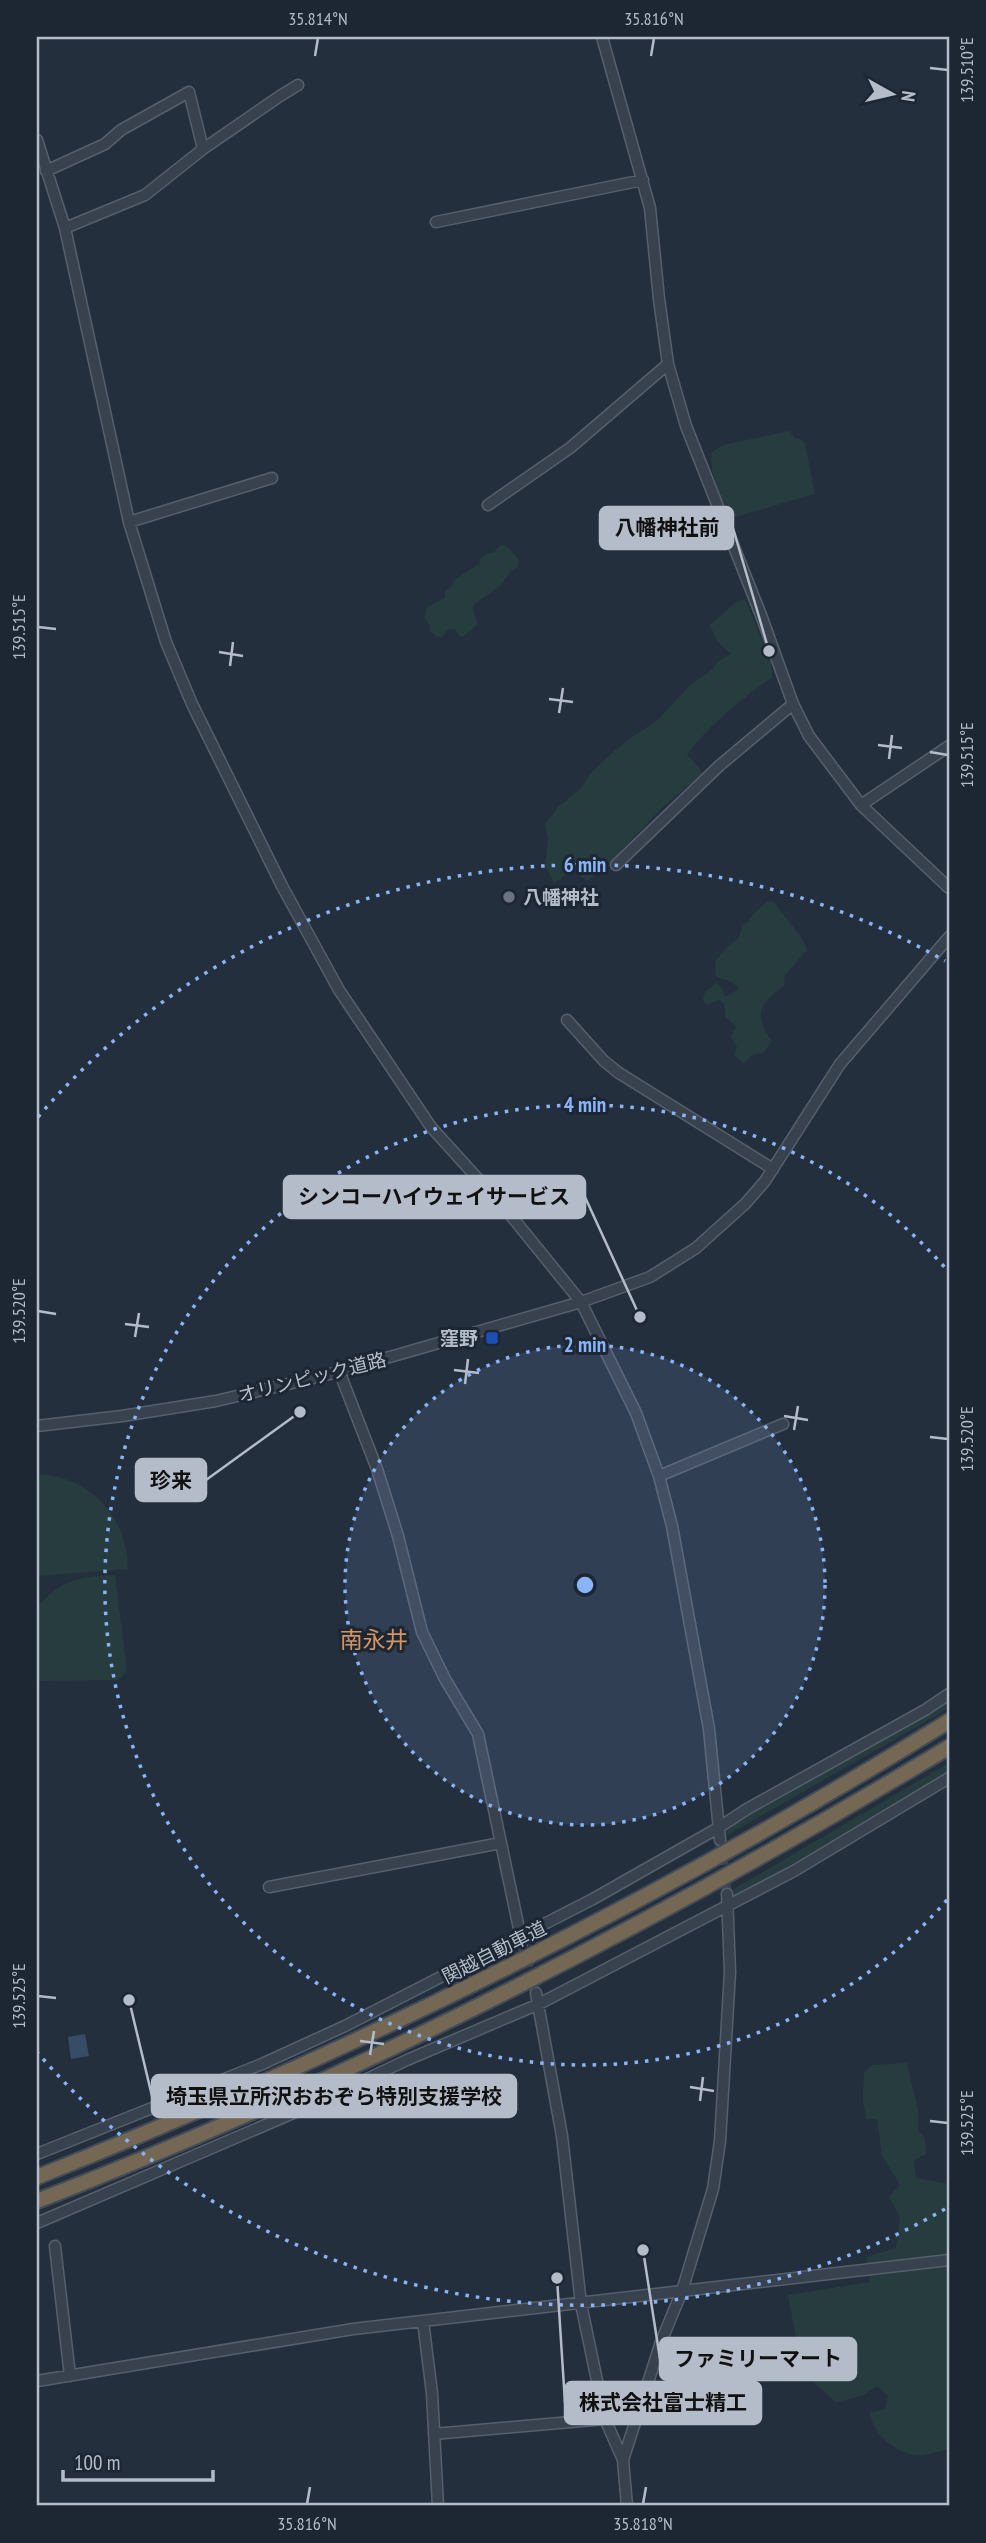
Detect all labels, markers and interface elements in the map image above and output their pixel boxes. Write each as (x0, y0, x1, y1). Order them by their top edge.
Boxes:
text: 35.814°N (288, 7, 348, 30)
text: 35.816°N (624, 7, 684, 30)
text: 139.510°E (955, 37, 978, 103)
north arrow (856, 60, 926, 130)
text: N (896, 90, 921, 103)
callout: 八幡神社前 (600, 507, 733, 549)
text: 八幡神社前 (615, 514, 720, 541)
text: 139.515°E (7, 594, 30, 660)
text: 139.515°E (955, 722, 978, 788)
text: 6 min (564, 851, 606, 878)
place label: 八幡神社 (523, 885, 599, 909)
marker: 八幡神社 (501, 889, 517, 905)
text: 4 min (564, 1091, 606, 1118)
callout: シンコーハイウェイサービス (284, 1176, 585, 1218)
text: シンコーハイウェイサービス (298, 1183, 570, 1210)
text: 139.520°E (7, 1278, 30, 1344)
place label: 窪野 (440, 1326, 478, 1350)
marker: 窪野 (484, 1330, 500, 1346)
text: 2 min (564, 1331, 606, 1358)
street label: オリンピック道路 (235, 1347, 389, 1407)
text: 139.520°E (955, 1406, 978, 1472)
callout: 珍来 (136, 1459, 206, 1501)
text: 珍来 (150, 1467, 192, 1494)
centre of rings (573, 1573, 597, 1597)
district label: 南永井 (340, 1625, 409, 1654)
street label: 関越自動車道 (438, 1915, 550, 1989)
text: 139.525°E (7, 1963, 30, 2029)
callout: 埼玉県立所沢おおぞら特別支援学校 (152, 2075, 516, 2117)
text: 埼玉県立所沢おおぞら特別支援学校 (166, 2083, 502, 2110)
text: 139.525°E (955, 2090, 978, 2156)
callout: ファミリーマート (660, 2338, 856, 2380)
text: ファミリーマート (674, 2345, 842, 2372)
callout: 株式会社富士精工 (565, 2382, 761, 2424)
text: 株式会社富士精工 (579, 2389, 747, 2416)
scale bar (63, 2438, 214, 2482)
text: 100 m (74, 2449, 120, 2476)
text: 35.816°N (277, 2512, 337, 2535)
text: 35.818°N (613, 2512, 673, 2535)

